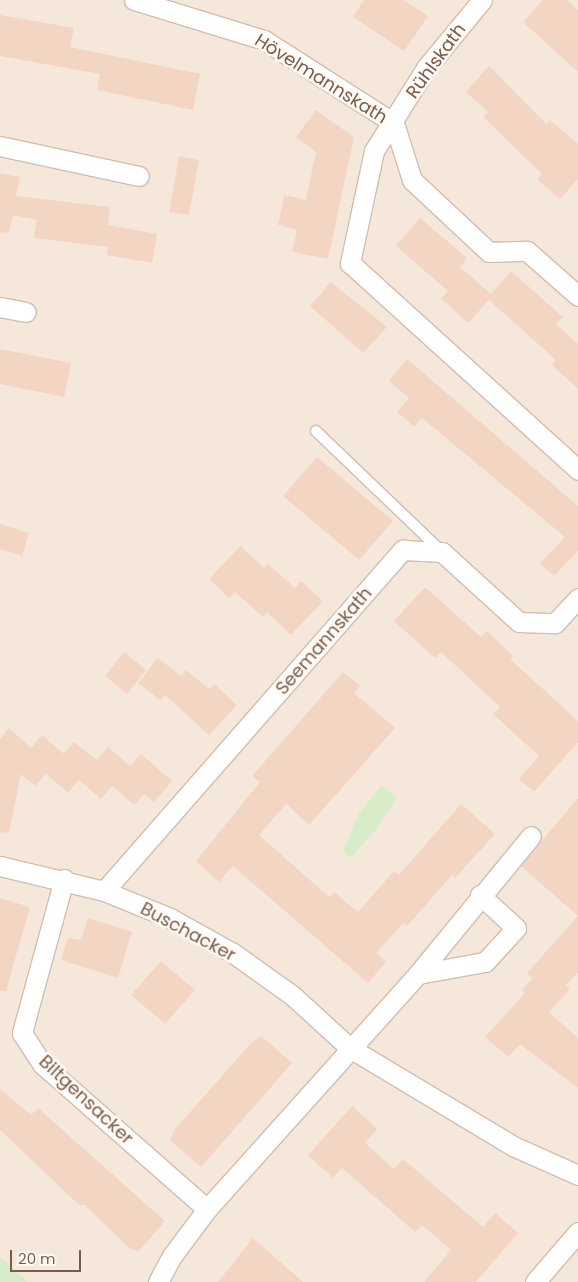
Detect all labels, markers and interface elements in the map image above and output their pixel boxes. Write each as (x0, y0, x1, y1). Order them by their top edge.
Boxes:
street label: Rühlskath (402, 19, 470, 103)
street label: Hövelmannskath (251, 29, 391, 129)
street label: Seemannskath (271, 583, 377, 699)
street label: Buschacker (137, 898, 239, 966)
street label: Biltgensacker (34, 1051, 138, 1149)
scale bar (12, 1240, 84, 1272)
text: 20 m (18, 1248, 56, 1269)

